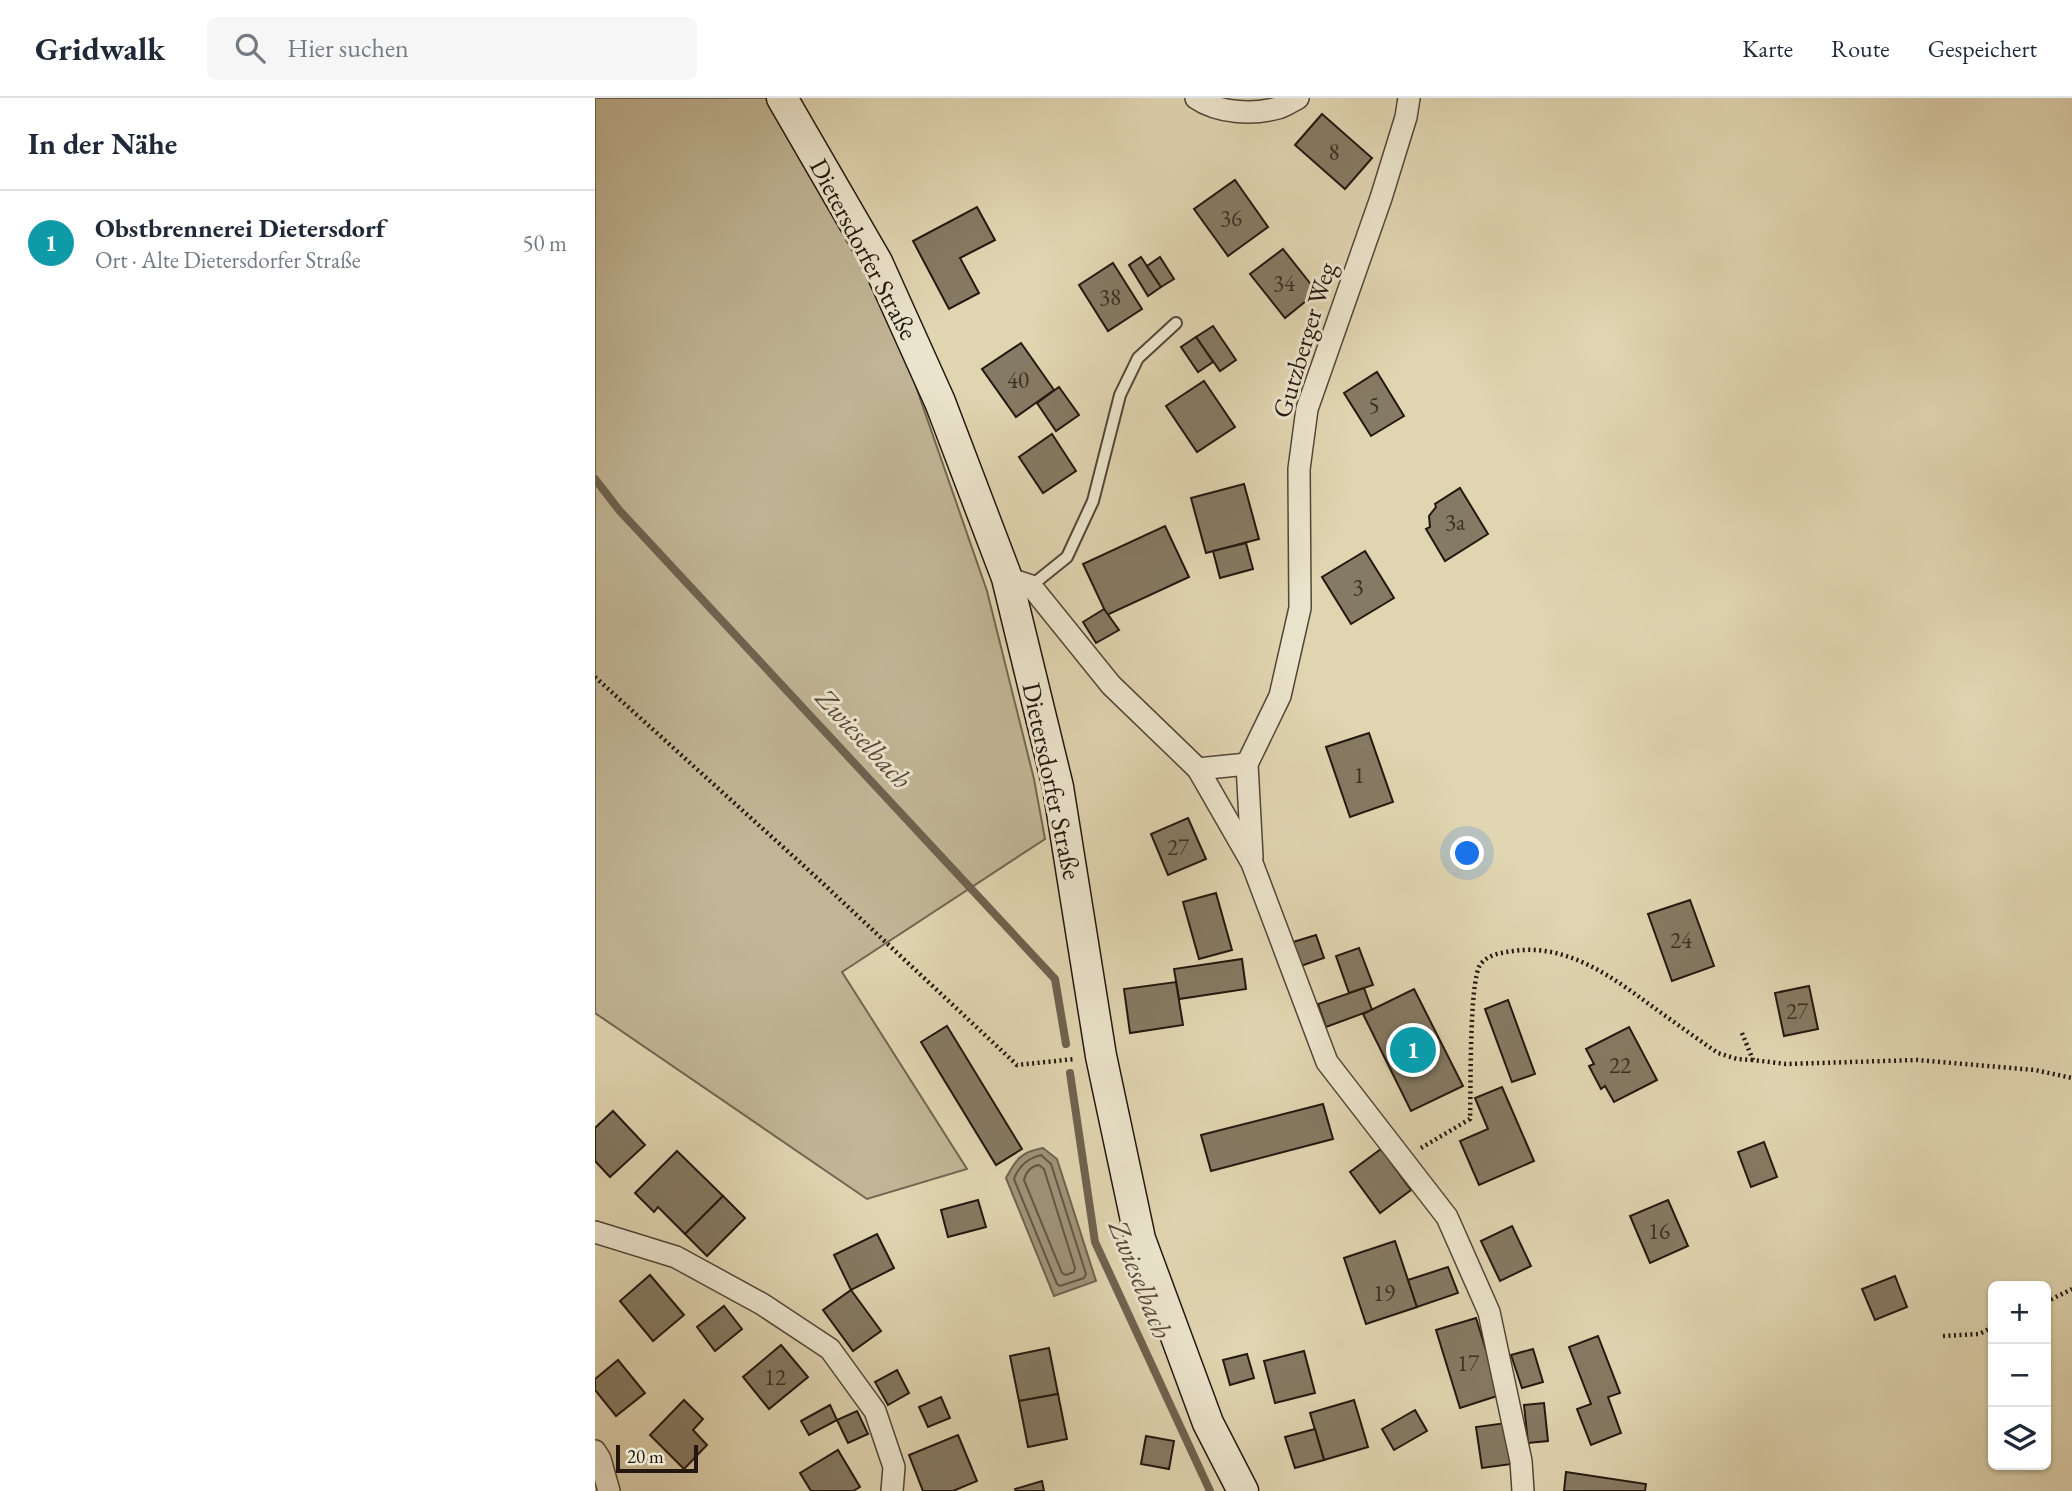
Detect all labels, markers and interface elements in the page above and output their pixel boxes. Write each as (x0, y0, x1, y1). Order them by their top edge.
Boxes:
search box (207, 17, 697, 80)
text: Gridwalk (35, 27, 165, 70)
icon: search (231, 29, 269, 67)
text: Hier suchen (287, 31, 409, 65)
text: Karte (1742, 33, 1793, 64)
text: Route (1831, 33, 1890, 64)
text: Gespeichert (1928, 33, 2037, 64)
text: In der Nähe (28, 124, 177, 163)
house number: 8 (1328, 137, 1340, 167)
street label: Dietersdorfer Straße (802, 153, 926, 345)
house number: 36 (1220, 203, 1242, 233)
text: Obstbrennerei Dietersdorf (95, 211, 385, 245)
text: 1 (45, 228, 57, 258)
text: 50 m (522, 228, 567, 258)
text: Ort · Alte Dietersdorfer Straße (95, 245, 361, 275)
street label: Gutzberger Weg (1264, 257, 1344, 422)
house number: 34 (1273, 268, 1296, 298)
house number: 38 (1099, 282, 1121, 312)
house number: 40 (1007, 365, 1029, 395)
house number: 5 (1368, 390, 1380, 420)
house number: 3a (1445, 507, 1466, 537)
house number: 3 (1352, 572, 1364, 602)
water label: Zwieselbach (808, 679, 920, 796)
street label: Dietersdorfer Straße (1015, 679, 1089, 883)
house number: 1 (1353, 760, 1365, 790)
house number: 27 (1167, 832, 1190, 862)
your location (1450, 836, 1484, 870)
house number: 24 (1670, 925, 1693, 955)
house number: 27 (1786, 996, 1809, 1026)
pin: 1 (1390, 1024, 1436, 1076)
house number: 22 (1609, 1050, 1631, 1080)
water label: Zwieselbach (1101, 1213, 1181, 1344)
house number: 16 (1648, 1216, 1670, 1246)
house number: 19 (1373, 1278, 1395, 1308)
map controls (1988, 1281, 2051, 1470)
button: + (1988, 1281, 2051, 1344)
button: − (1988, 1344, 2051, 1407)
house number: 17 (1457, 1348, 1480, 1378)
house number: 12 (764, 1362, 786, 1392)
button: layers (1988, 1407, 2051, 1470)
scale bar (616, 1442, 698, 1474)
text: 20 m (627, 1444, 664, 1469)

